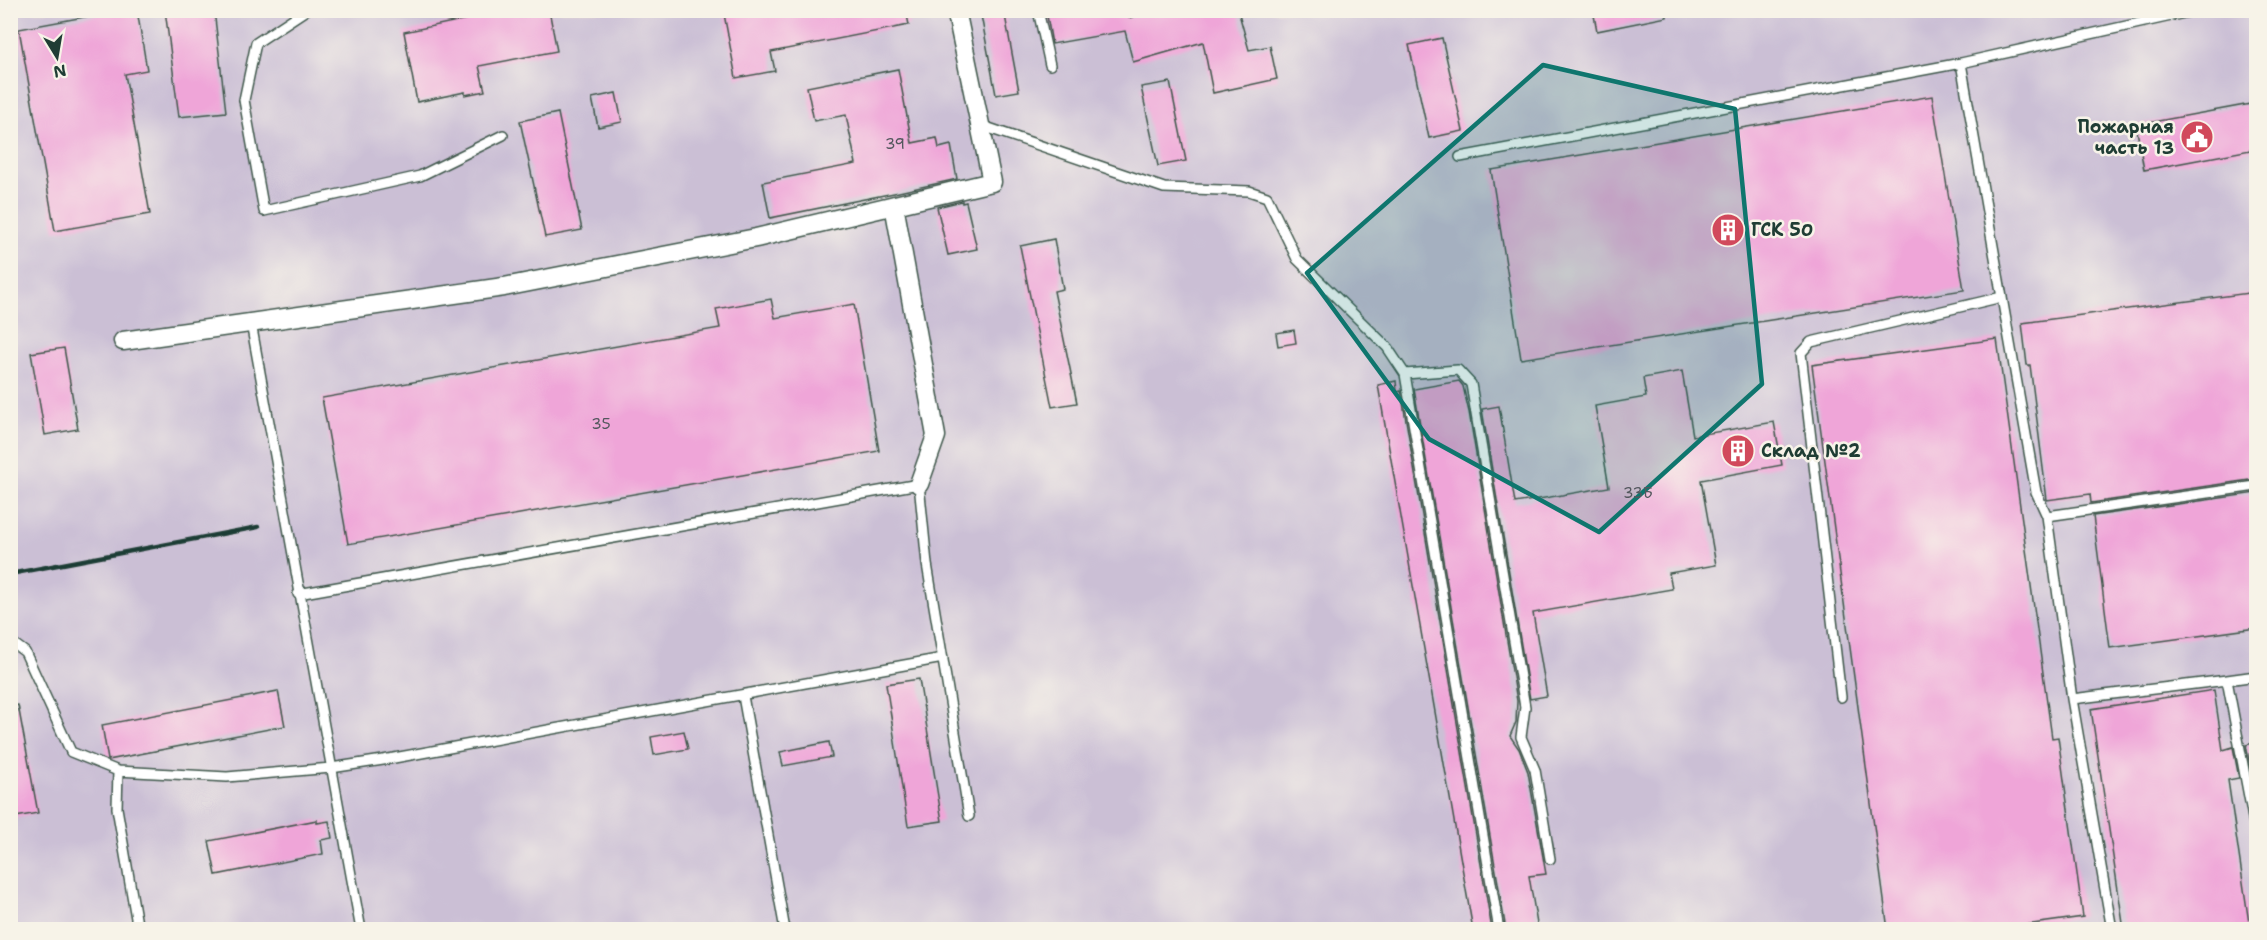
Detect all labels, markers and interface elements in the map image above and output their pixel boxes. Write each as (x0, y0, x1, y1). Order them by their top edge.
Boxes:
north arrow (27, 27, 87, 87)
text: N (52, 60, 68, 83)
place label: Пожарная часть 13 (2077, 115, 2174, 160)
public building icon: Пожарная часть 13 (2179, 119, 2215, 155)
house number: 39 (885, 134, 905, 154)
building icon: ГСК 50 (1710, 212, 1746, 248)
place label: ГСК 50 (1751, 218, 1813, 242)
house number: 35 (591, 414, 611, 434)
building icon: Склад №2 (1720, 433, 1756, 469)
place label: Склад №2 (1761, 439, 1861, 463)
house number: 33Б (1623, 483, 1653, 503)

